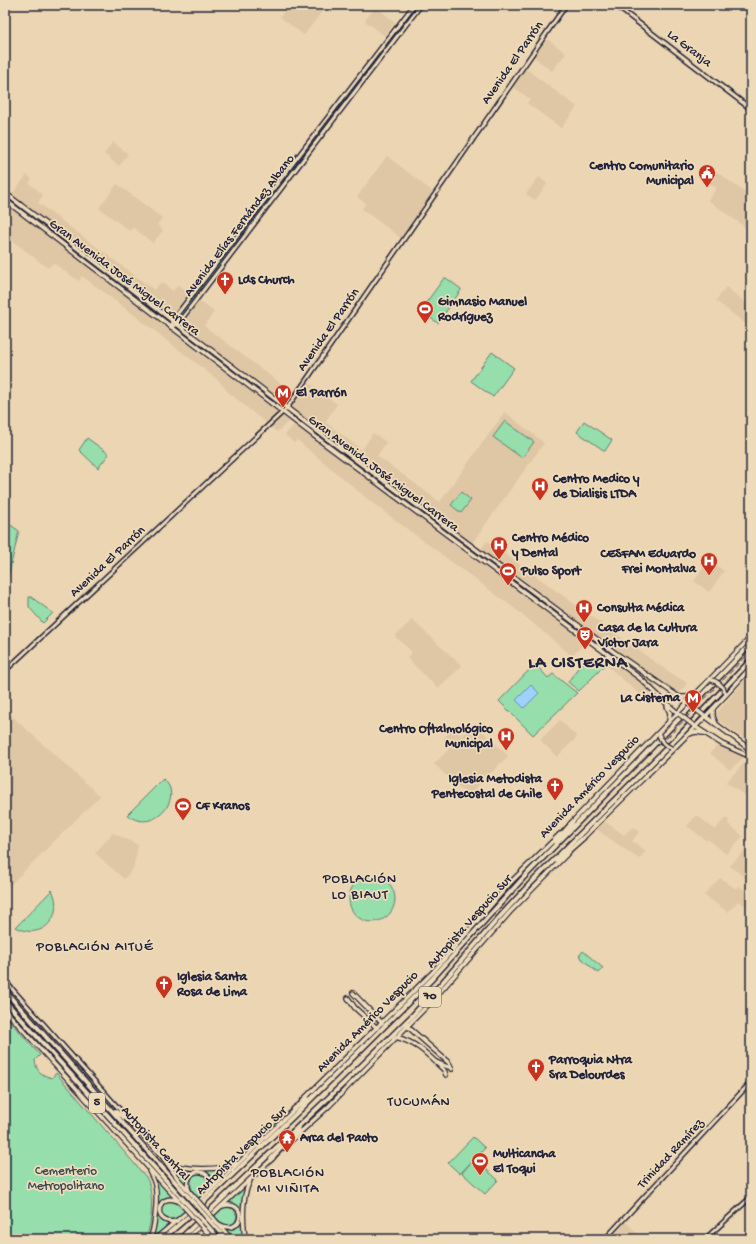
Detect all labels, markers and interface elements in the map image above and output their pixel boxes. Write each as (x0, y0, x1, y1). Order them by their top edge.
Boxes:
street label: Avenida El Parrón (479, 18, 548, 107)
street label: La Granja (664, 27, 715, 71)
street label: Avenida Elías Fernández Albano (182, 152, 299, 300)
place label: Centro Comunitario Municipal (589, 159, 694, 190)
public building icon: Centro Comunitario Municipal (697, 163, 717, 188)
street label: Gran Avenida José Miguel Carrera (46, 216, 203, 340)
church icon: Lds Church (215, 270, 235, 295)
place label: Lds Church (238, 273, 294, 288)
street label: Avenida El Parrón (295, 285, 364, 374)
place label: Gimnasio Manuel Rodríguez (437, 295, 527, 325)
sports icon: Gimnasio Manuel Rodríguez (415, 299, 435, 324)
metro station icon: El Parrón (273, 383, 293, 408)
place label: El Parrón (296, 386, 347, 401)
street label: Gran Avenida José Miguel Carrera (305, 412, 462, 536)
place label: Centro Medico y de Dialisis LTDA (552, 472, 640, 502)
hospital icon: Centro Medico y de Dialisis LTDA (530, 476, 550, 501)
street label: Avenida El Parrón (67, 523, 149, 601)
place label: Centro Médico y Dental (511, 531, 589, 561)
hospital icon: Centro Médico y Dental (489, 535, 509, 560)
place label: CESFAM Eduardo Frei Montalva (599, 547, 697, 577)
hospital icon: CESFAM Eduardo Frei Montalva (699, 551, 719, 576)
sports icon: Pulso Sport (498, 561, 518, 586)
place label: Pulso Sport (520, 564, 583, 580)
hospital icon: Consulta Médica (574, 598, 594, 623)
place label: Consulta Médica (596, 601, 685, 616)
place label: Casa de la Cultura Víctor Jara (597, 621, 698, 651)
theatre icon: Casa de la Cultura Víctor Jara (575, 625, 595, 650)
district label: LA CISTERNA (528, 654, 629, 674)
metro station icon: La Cisterna (683, 688, 703, 713)
place label: La Cisterna (620, 691, 681, 706)
place label: Centro Oftalmológico Municipal (378, 721, 493, 753)
hospital icon: Centro Oftalmológico Municipal (496, 726, 516, 751)
street label: Avenida Américo Vespucio (537, 732, 643, 842)
place label: Iglesia Metodista Pentecostal de Chile (431, 772, 543, 802)
church icon: Iglesia Metodista Pentecostal de Chile (545, 776, 565, 801)
sports icon: CF Kranos (173, 796, 193, 821)
place label: CF Kranos (195, 799, 251, 814)
district label: POBLACIÓN LO BIAUT (322, 871, 397, 904)
street label: Autopista Vespucio Sur (424, 871, 517, 972)
district label: POBLACIÓN AITUÉ (35, 939, 154, 956)
street label: Avenida Américo Vespucio (314, 968, 422, 1076)
place label: Iglesia Santa Rosa de Lima (176, 970, 248, 1000)
church icon: Iglesia Santa Rosa de Lima (154, 974, 174, 999)
road number: 70 (419, 987, 441, 1007)
place label: Parroquia Ntra Sra Delourdes (548, 1053, 633, 1083)
church icon: Parroquia Ntra Sra Delourdes (526, 1057, 546, 1082)
road number: 5 (89, 1093, 105, 1113)
district label: TUCUMÁN (386, 1094, 451, 1111)
street label: Autopista Vespucio Sur (193, 1103, 292, 1198)
street label: Autopista Central (118, 1104, 193, 1185)
street label: Trinidad Ramírez (634, 1115, 708, 1193)
temple icon: Arca del Pacto (277, 1128, 297, 1153)
place label: Arca del Pacto (299, 1131, 378, 1146)
place label: Multicancha El Toqui (493, 1147, 556, 1177)
sports icon: Multicancha El Toqui (470, 1151, 490, 1176)
park label: Cementerio Metropolitano (28, 1164, 105, 1194)
district label: POBLACIÓN MI VIÑITA (250, 1165, 325, 1198)

